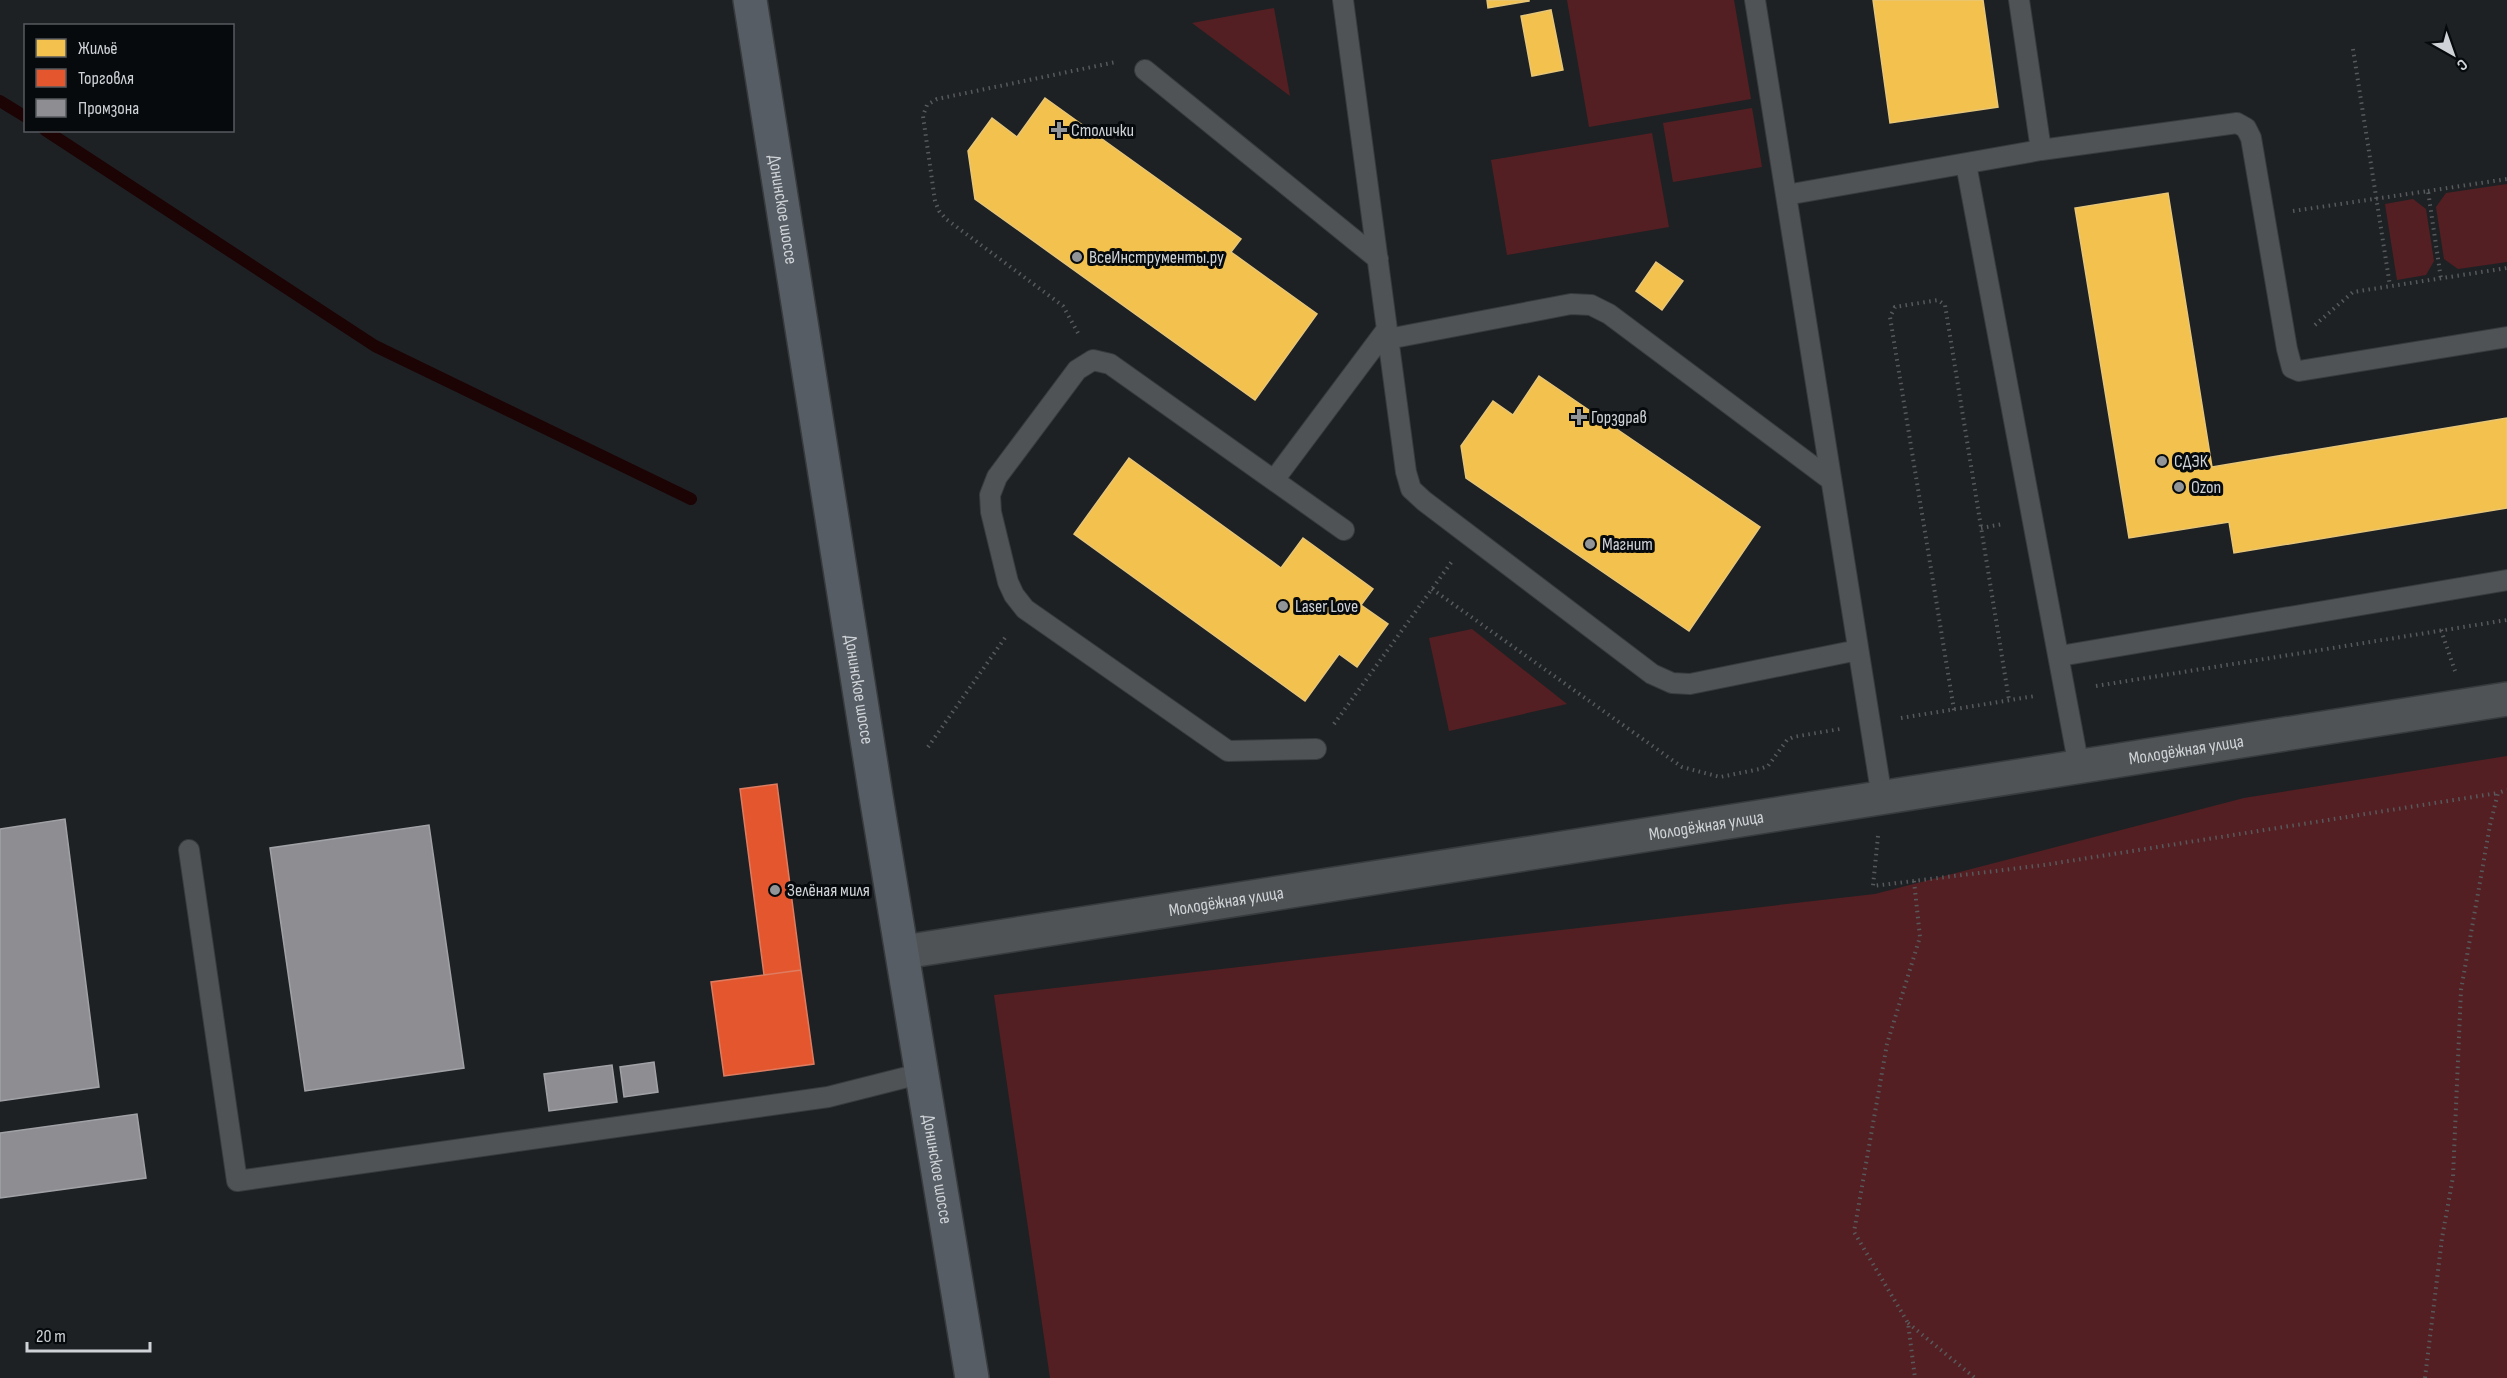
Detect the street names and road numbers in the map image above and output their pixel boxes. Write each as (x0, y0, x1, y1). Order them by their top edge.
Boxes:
street label: Донинское шоссе (764, 153, 802, 266)
street label: Донинское шоссе (840, 633, 878, 746)
street label: Молодёжная улица (2127, 731, 2245, 770)
street label: Молодёжная улица (1647, 806, 1765, 845)
street label: Молодёжная улица (1167, 882, 1285, 921)
street label: Донинское шоссе (918, 1113, 956, 1225)

